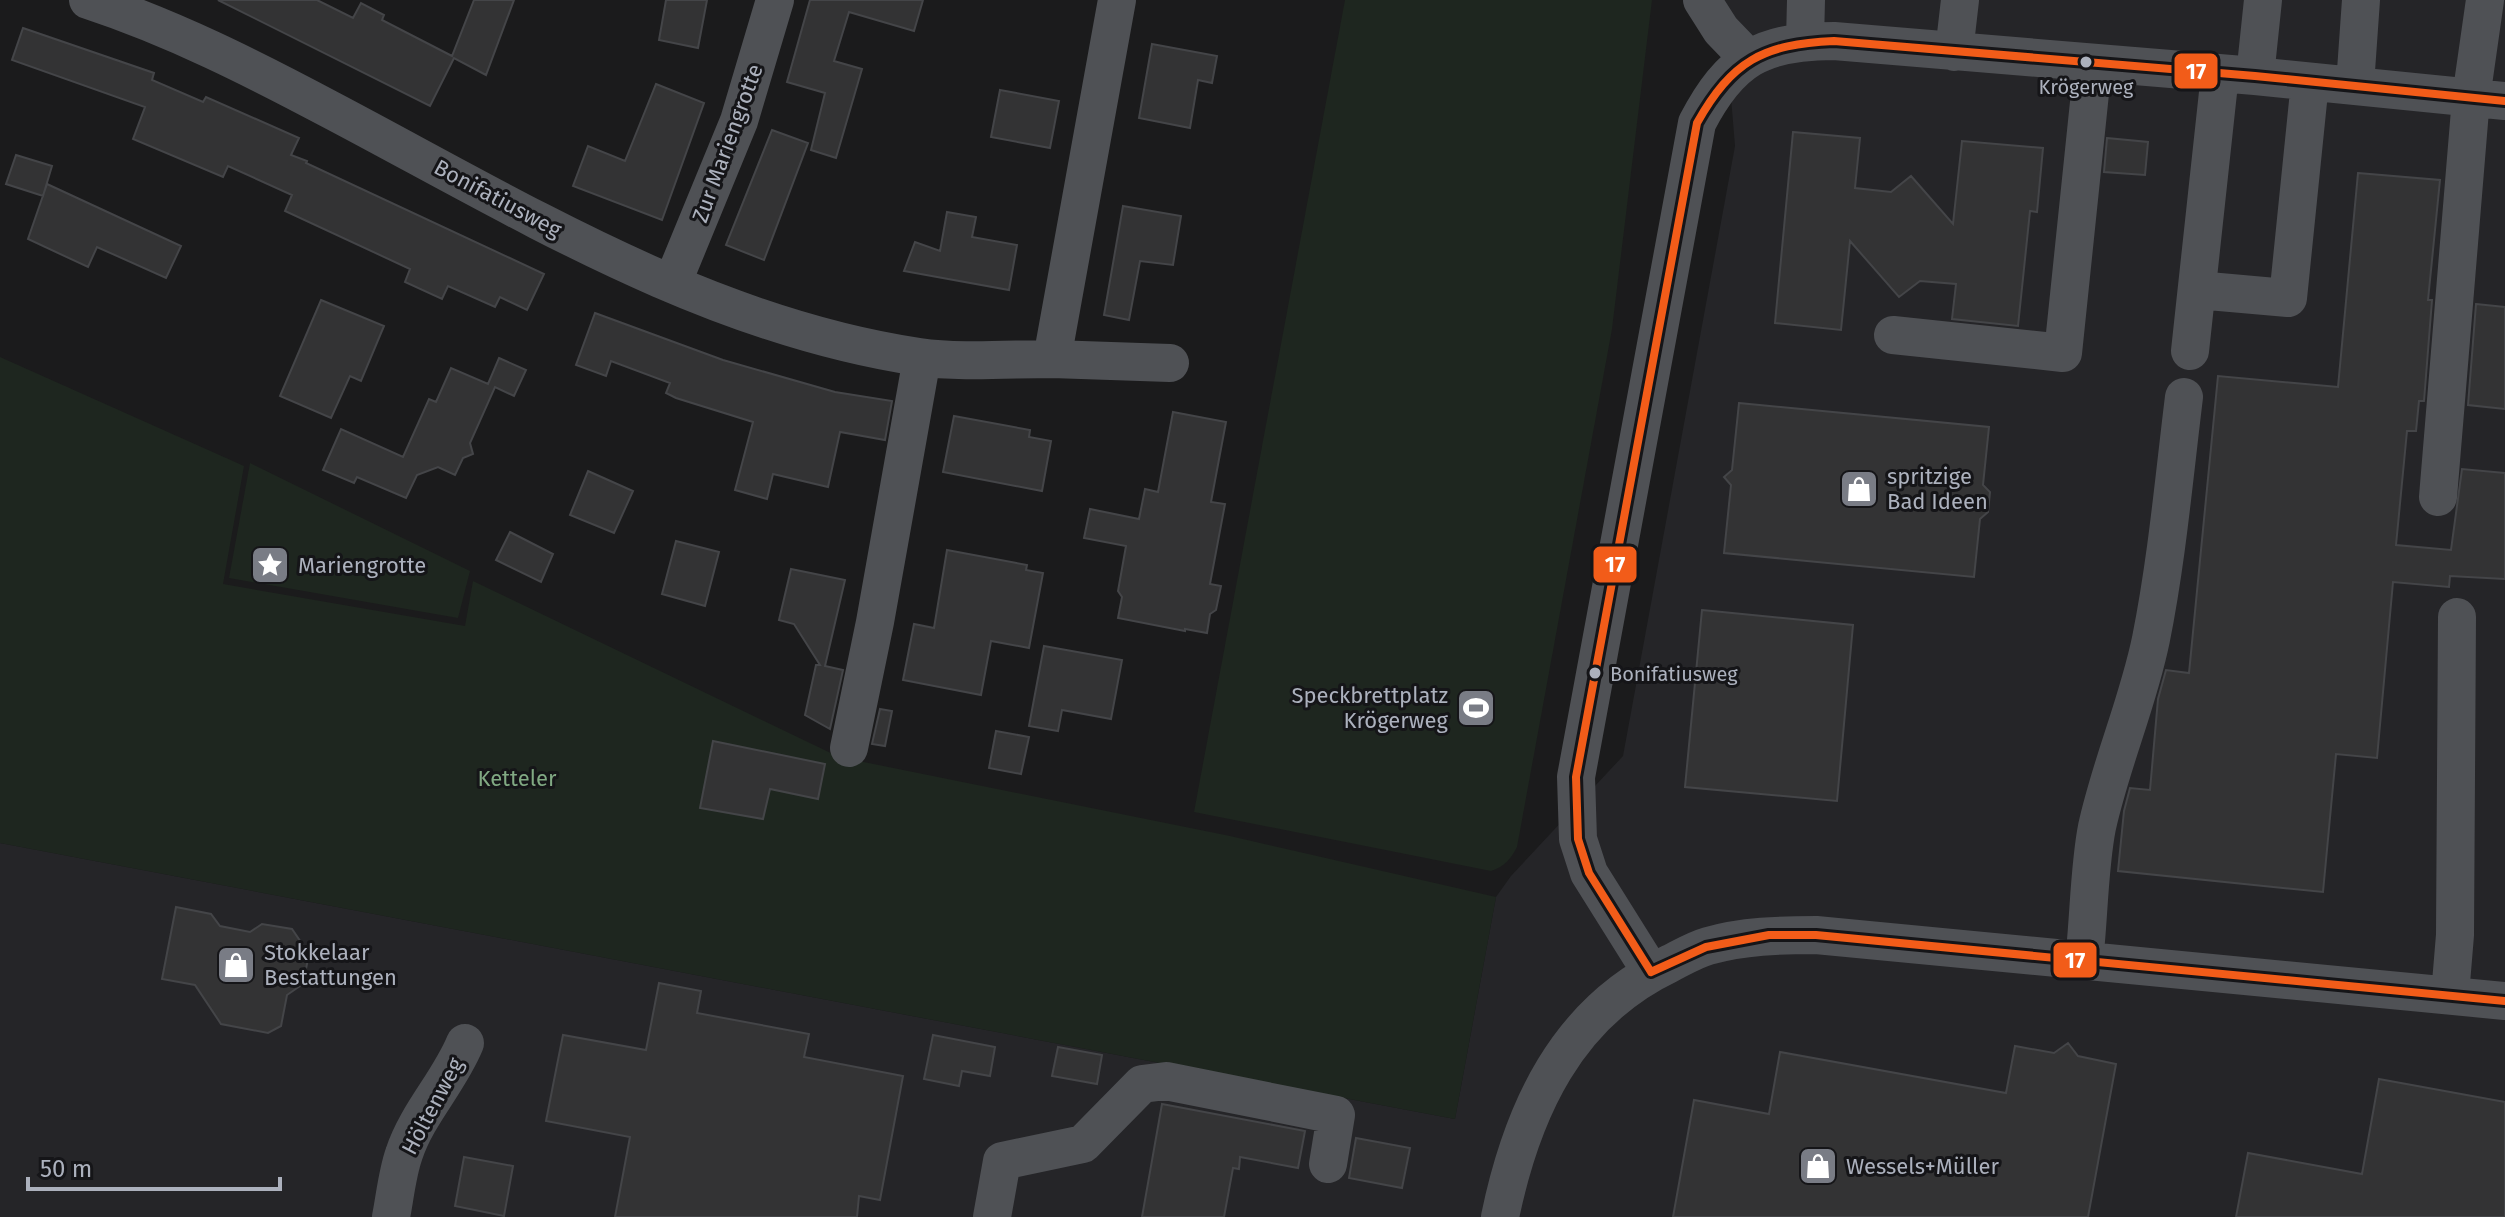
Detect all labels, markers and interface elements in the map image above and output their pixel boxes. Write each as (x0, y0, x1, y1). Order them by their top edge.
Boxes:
line badge: 17 (2173, 52, 2219, 90)
marker: Krögerweg (2078, 54, 2094, 70)
text: 17 (2186, 58, 2206, 85)
street label: Zur Mariengrotte (686, 60, 769, 226)
place label: Krögerweg (2039, 75, 2134, 99)
street label: Bonifatiusweg (429, 154, 567, 244)
place label: spritzige Bad Ideen (1887, 463, 1988, 515)
shop icon: spritzige Bad Ideen (1838, 468, 1880, 510)
place icon: Mariengrotte (249, 544, 291, 586)
line badge: 17 (1592, 545, 1638, 584)
text: 17 (1605, 551, 1625, 578)
place label: Mariengrotte (298, 552, 426, 579)
place label: Bonifatiusweg (1610, 662, 1738, 686)
marker: Bonifatiusweg (1587, 665, 1603, 681)
place label: Speckbrettplatz Krögerweg (1291, 682, 1449, 734)
sports icon: Speckbrettplatz Krögerweg (1455, 687, 1497, 729)
park label: Ketteler (477, 765, 557, 792)
place label: Stokkelaar Bestattungen (264, 939, 397, 991)
line badge: 17 (2052, 941, 2098, 979)
shop icon: Stokkelaar Bestattungen (215, 944, 257, 986)
text: 17 (2065, 947, 2085, 974)
street label: Höltenweg (396, 1053, 469, 1159)
scale bar (28, 1141, 280, 1191)
shop icon: Wessels+Müller (1797, 1145, 1839, 1187)
place label: Wessels+Müller (1846, 1153, 1999, 1180)
text: 50 m (40, 1155, 92, 1183)

